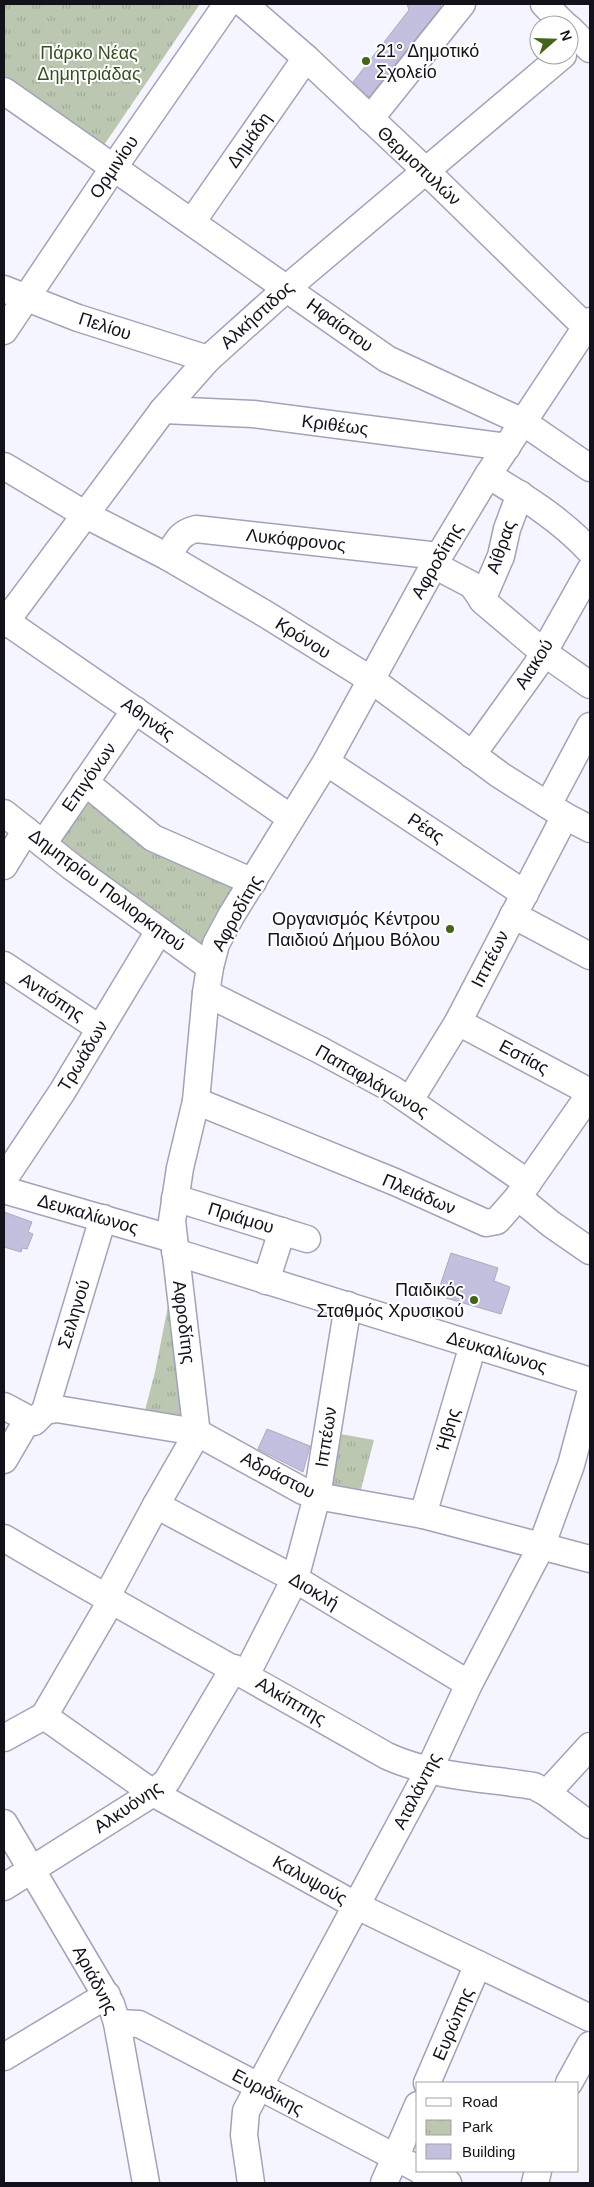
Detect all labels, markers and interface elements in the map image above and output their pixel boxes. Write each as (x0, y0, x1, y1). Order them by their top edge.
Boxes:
north arrow (529, 15, 579, 65)
text: N (557, 28, 575, 43)
place label: 21° Δημοτικό Σχολείο (376, 41, 479, 82)
park label: Πάρκο Νέας Δημητριάδας (37, 43, 141, 84)
marker: 21° Δημοτικό Σχολείο (360, 55, 372, 67)
street label: Δημάδη (223, 109, 275, 171)
street label: Θερμοπυλών (373, 122, 465, 210)
street label: Ορμινίου (86, 132, 142, 202)
street label: Αλκήστιδος (217, 277, 298, 353)
street label: Ηφαίστου (303, 294, 377, 356)
street label: Πελίου (76, 308, 134, 344)
street label: Κριθέως (301, 411, 370, 439)
street label: Αίθρας (483, 517, 520, 576)
street label: Αφροδίτης (407, 519, 467, 602)
street label: Λυκόφρoνος (245, 525, 347, 555)
street label: Κρόνου (272, 613, 334, 663)
street label: Αιακού (511, 635, 557, 693)
street label: Αθηνάς (118, 694, 179, 745)
street label: Επιγόνων (58, 739, 120, 815)
street label: Ρέας (404, 809, 448, 847)
street label: Δημητρίου Πολιορκητού (25, 825, 189, 955)
street label: Αφροδίτης (208, 871, 266, 954)
place label: Οργανισμός Κέντρου Παιδιού Δήμου Βόλου (267, 909, 440, 950)
marker: Οργανισμός Κέντρου Παιδιού Δήμου Βόλου (444, 923, 456, 935)
street label: Ιππέων (467, 927, 513, 991)
street label: Αντιόπης (16, 969, 88, 1025)
street label: Τρωάδων (54, 1017, 112, 1095)
street label: Εστίας (496, 1036, 553, 1078)
street label: Παπαφλάγωνος (312, 1041, 432, 1122)
street label: Πλειάδων (379, 1170, 459, 1218)
street label: Δευκαλίωνος (35, 1190, 141, 1238)
street label: Πριάμου (206, 1199, 276, 1237)
street label: Σειληνού (54, 1277, 94, 1351)
street label: Αφροδίτης (169, 1279, 199, 1365)
place label: Παιδικός Σταθμός Χρυσικού (317, 1280, 464, 1321)
marker: Παιδικός Σταθμός Χρυσικού (468, 1294, 480, 1306)
street label: Δευκαλίωνος (444, 1327, 550, 1377)
street label: Ιππέων (311, 1405, 341, 1469)
street label: Ήβης (432, 1406, 464, 1455)
street label: Αδράστου (238, 1448, 318, 1502)
street label: Διοκλή (286, 1569, 342, 1613)
street label: Αλκίππης (252, 1673, 330, 1729)
street label: Αταλάντης (389, 1749, 445, 1833)
street label: Αλκυόνης (90, 1777, 166, 1837)
street label: Καλυψούς (269, 1851, 351, 1909)
street label: Αριάδνης (69, 1942, 121, 2018)
street label: Ευρώπης (429, 1984, 477, 2063)
street label: Ευριδίκης (229, 2065, 307, 2119)
legend (416, 2082, 579, 2172)
text: Road (462, 2093, 498, 2110)
text: Park (462, 2118, 493, 2135)
text: Building (462, 2143, 515, 2160)

